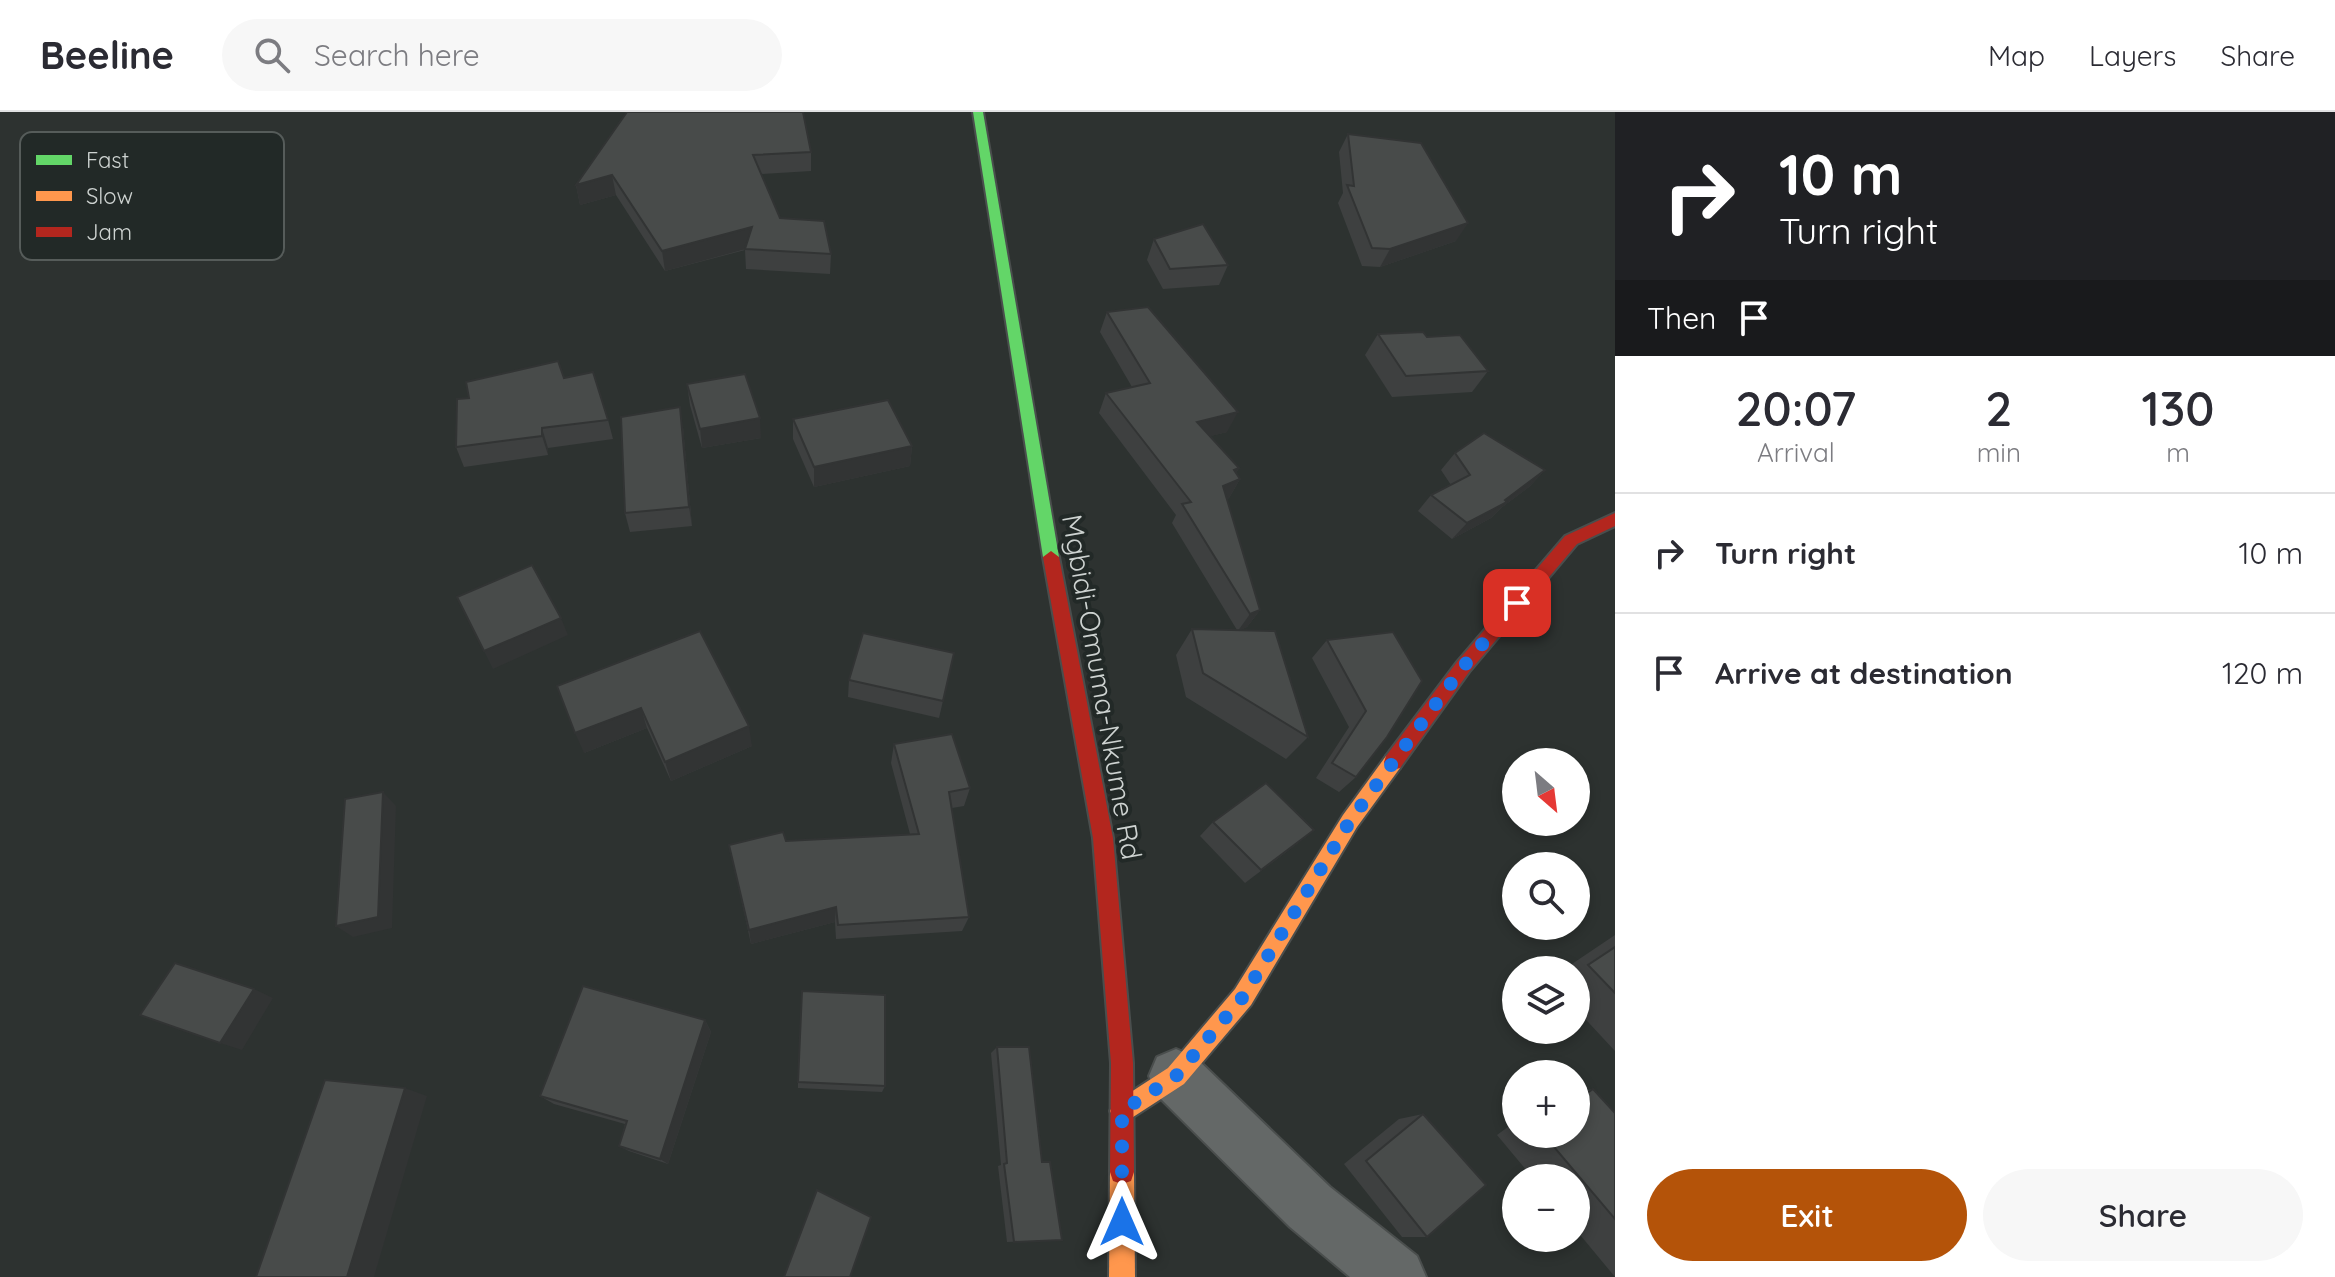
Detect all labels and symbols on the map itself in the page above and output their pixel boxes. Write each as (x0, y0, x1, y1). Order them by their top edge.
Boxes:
legend (20, 132, 284, 260)
text: Fast (86, 146, 129, 174)
text: Slow (86, 182, 133, 210)
text: Jam (86, 218, 132, 246)
street label: Mgbidi-Omuma-Nkume Rd (1055, 512, 1150, 862)
pin (1483, 569, 1551, 637)
north arrow (1502, 748, 1590, 836)
position arrow (1080, 1180, 1164, 1264)

